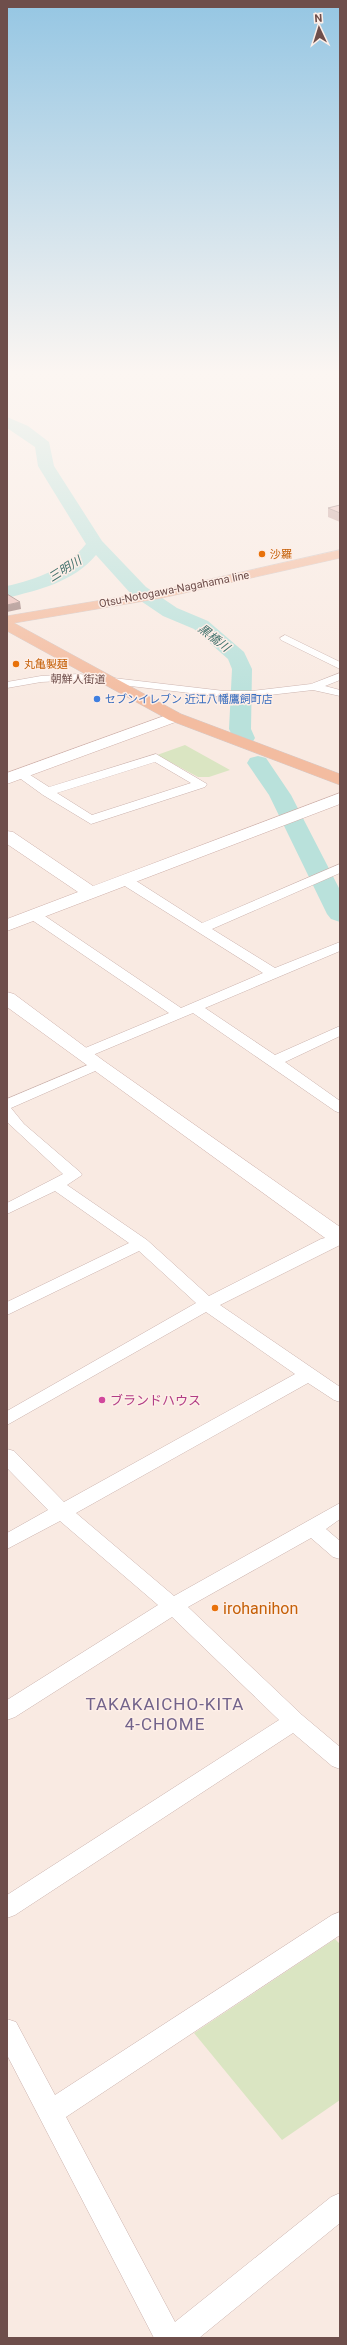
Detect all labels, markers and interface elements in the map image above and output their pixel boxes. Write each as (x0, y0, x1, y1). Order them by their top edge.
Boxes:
north arrow (299, 8, 339, 48)
text: N (314, 12, 323, 25)
place label: 沙羅 (270, 548, 292, 561)
marker: 沙羅 (257, 549, 267, 559)
water label: 三明川 (46, 552, 86, 584)
street label: Otsu-Notogawa-Nagahama line (98, 568, 251, 610)
water label: 黒橋川 (196, 621, 234, 656)
place label: 丸亀製麺 (24, 658, 68, 671)
marker: 丸亀製麺 (11, 659, 21, 669)
street label: 朝鮮人街道 (50, 673, 106, 686)
place label: セブンイレブン 近江八幡鷹飼町店 (105, 693, 273, 706)
marker: セブンイレブン 近江八幡鷹飼町店 (92, 694, 102, 704)
place label: ブランドハウス (110, 1393, 201, 1408)
marker: ブランドハウス (97, 1395, 107, 1405)
place label: irohanihon (223, 1599, 298, 1618)
marker: irohanihon (210, 1603, 220, 1613)
district label: TAKAKAICHO-KITA 4-CHOME (86, 1694, 244, 1734)

